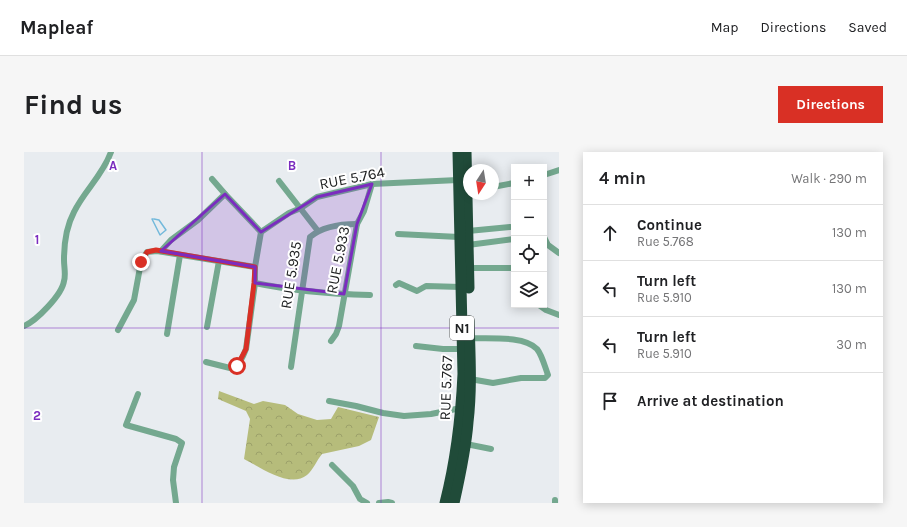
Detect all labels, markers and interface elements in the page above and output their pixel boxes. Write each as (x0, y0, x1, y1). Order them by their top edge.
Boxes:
text: Mapleaf (20, 17, 93, 39)
text: Map (711, 19, 739, 36)
text: Directions (761, 19, 826, 36)
text: Saved (848, 19, 887, 36)
button: Directions (778, 86, 883, 123)
text: Find us (24, 88, 123, 121)
text: A (109, 158, 117, 173)
text: B (288, 158, 296, 173)
street label: RUE 5.764 (318, 163, 387, 193)
north arrow (463, 164, 499, 200)
map controls (511, 164, 547, 308)
button: + (511, 164, 547, 200)
text: 4 min (599, 168, 646, 188)
text: Walk · 290 m (791, 171, 867, 186)
button: − (511, 200, 547, 236)
text: Continue (637, 216, 702, 234)
icon: ahead (599, 222, 621, 244)
street label: RUE 5.933 (323, 225, 353, 295)
text: 130 m (832, 225, 867, 240)
text: 1 (35, 232, 39, 247)
text: Rue 5.768 (637, 234, 694, 249)
button: locate (511, 236, 547, 272)
street label: RUE 5.935 (277, 240, 305, 310)
route end (132, 253, 150, 271)
button: layers (511, 272, 547, 308)
text: Turn left (637, 272, 696, 290)
icon: left (599, 278, 621, 300)
text: 130 m (832, 281, 867, 296)
text: Rue 5.910 (637, 290, 692, 305)
road number: N1 (450, 316, 474, 340)
text: Turn left (637, 328, 696, 346)
icon: left (599, 334, 621, 356)
text: 30 m (836, 337, 867, 352)
text: Rue 5.910 (637, 346, 692, 361)
street label: RUE 5.767 (436, 355, 456, 421)
route start (228, 357, 246, 375)
icon: arrive (599, 390, 621, 412)
text: Arrive at destination (637, 392, 784, 410)
text: 2 (33, 408, 41, 423)

